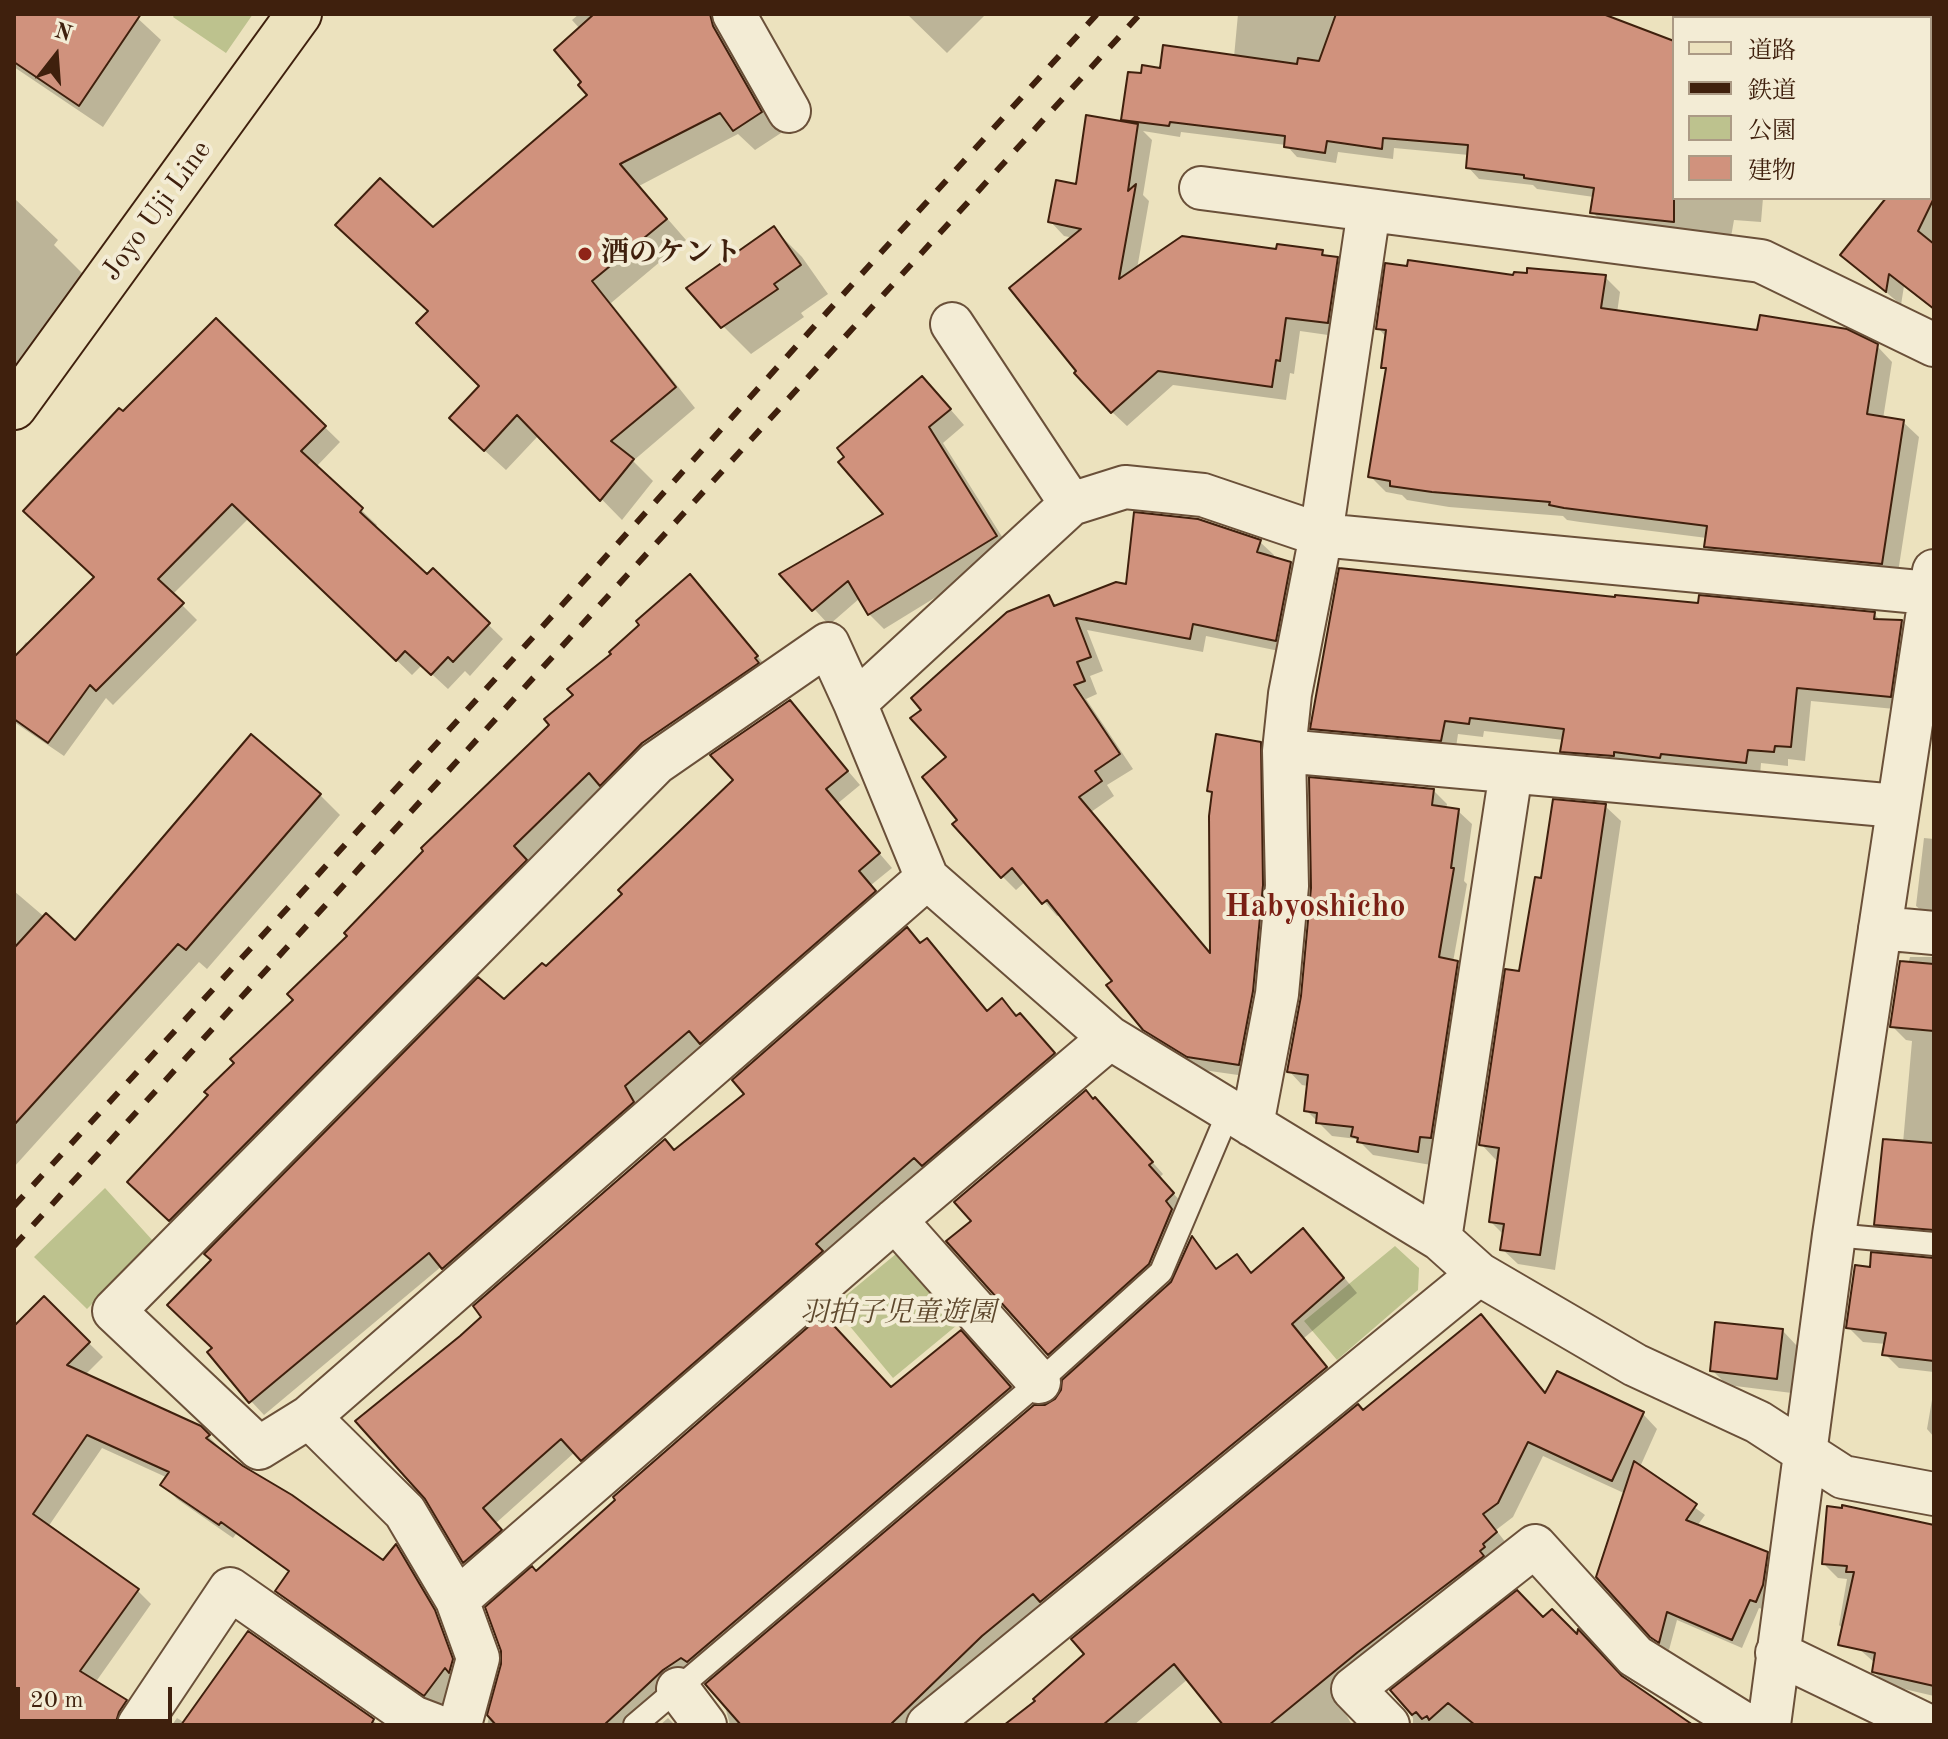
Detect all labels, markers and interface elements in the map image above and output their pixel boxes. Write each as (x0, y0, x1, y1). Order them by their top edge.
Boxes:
north arrow (16, 16, 96, 96)
legend (1672, 16, 1932, 200)
text: N (52, 20, 74, 46)
text: 道路 (1748, 40, 1796, 64)
text: 鉄道 (1748, 80, 1796, 104)
text: 公園 (1748, 120, 1796, 144)
street label: Joyo Uji Line (95, 134, 219, 288)
text: 建物 (1748, 160, 1796, 184)
place label: 酒のケント (601, 237, 741, 271)
marker: 酒のケント (576, 245, 594, 263)
district label: Habyoshicho (1224, 889, 1406, 927)
park label: 羽拍子児童遊園 (800, 1297, 996, 1331)
scale bar (20, 1671, 176, 1721)
text: 20 m (30, 1689, 84, 1713)

